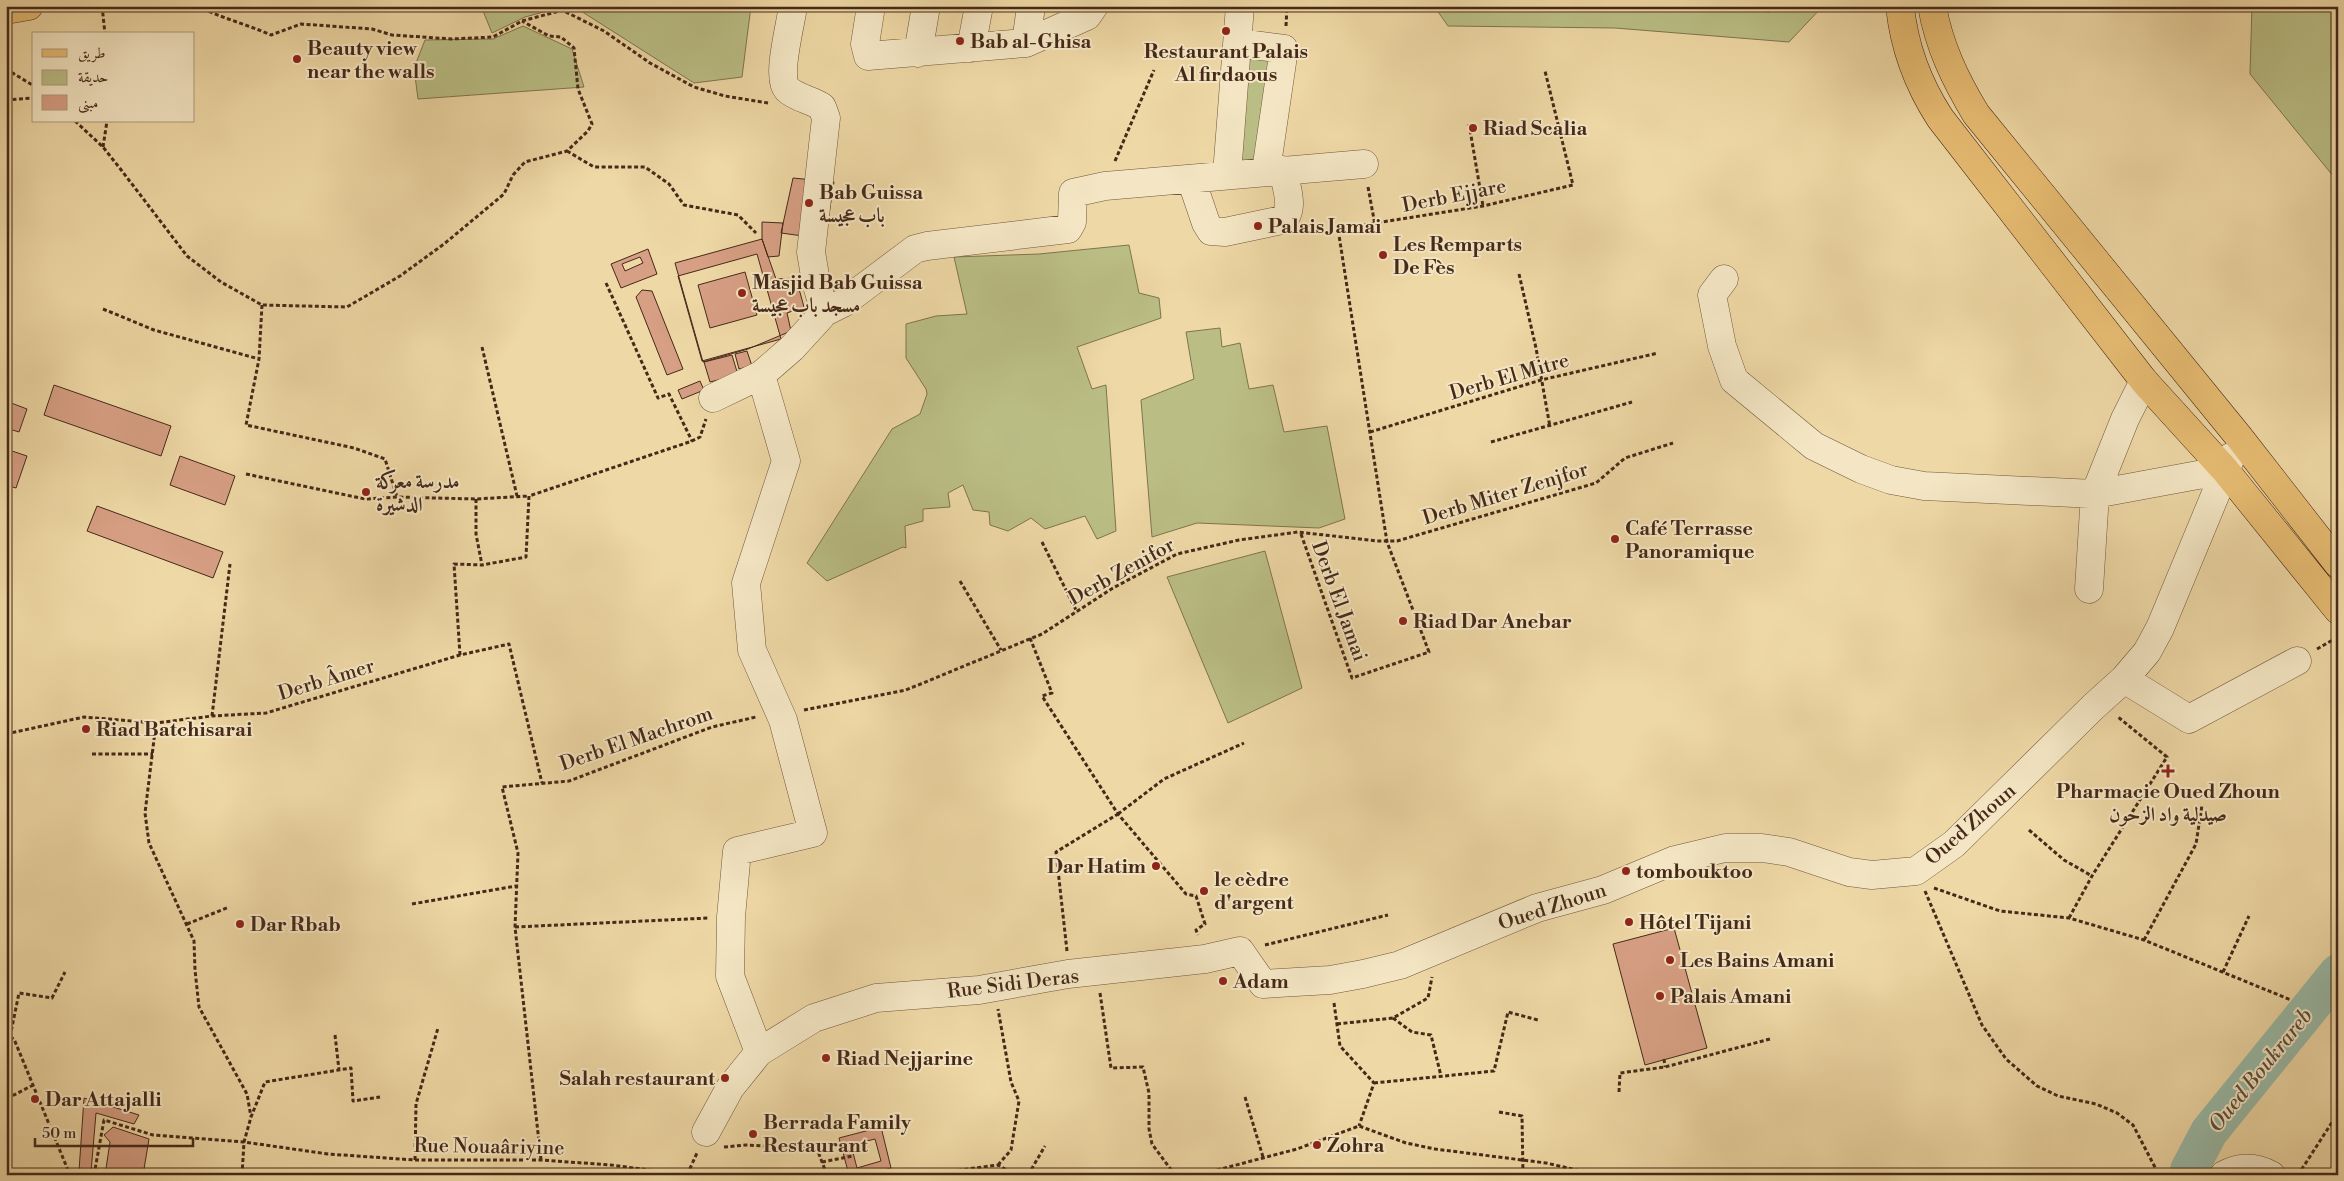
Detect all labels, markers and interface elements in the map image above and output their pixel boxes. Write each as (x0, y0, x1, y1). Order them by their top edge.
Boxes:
marker: Restaurant Palais Al firdaous (1220, 25, 1232, 37)
place label: Bab al-Ghisa (970, 30, 1091, 55)
legend (32, 32, 195, 122)
marker: Bab al-Ghisa (954, 35, 966, 47)
place label: Beauty view near the walls (307, 37, 435, 85)
place label: Restaurant Palais Al firdaous (1144, 40, 1308, 88)
text: طريق (78, 44, 105, 63)
marker: Beauty view near the walls (291, 53, 303, 65)
text: حديقة (78, 68, 108, 87)
text: مبنى (78, 94, 98, 114)
place label: Riad Scalia (1483, 117, 1587, 142)
marker: Riad Scalia (1467, 122, 1479, 134)
street label: Derb Ejjare (1400, 174, 1508, 219)
place label: Bab Guissa باب عجيسة (819, 181, 923, 229)
marker: Bab Guissa باب عجيسة (803, 197, 815, 209)
place label: Palais Jamai (1268, 215, 1382, 240)
marker: Palais Jamai (1252, 220, 1264, 232)
place label: Les Remparts De Fès (1393, 233, 1522, 281)
marker: Les Remparts De Fès (1377, 249, 1389, 261)
place label: Masjid Bab Guissa مسجد باب عجيسة (752, 271, 923, 319)
marker: Masjid Bab Guissa مسجد باب عجيسة (736, 287, 748, 299)
street label: Derb El Mitre (1447, 348, 1572, 406)
street label: Derb Miter Zenjfor (1420, 457, 1592, 532)
place label: مدرسة معركة الدشيرة (375, 469, 460, 518)
marker: مدرسة معركة الدشيرة (360, 486, 372, 498)
place label: Café Terrasse Panoramique (1625, 517, 1755, 565)
street label: Derb Zenifor (1064, 533, 1180, 612)
marker: Café Terrasse Panoramique (1609, 533, 1621, 545)
street label: Derb El Jamai (1305, 538, 1372, 666)
place label: Riad Dar Anebar (1413, 610, 1572, 635)
marker: Riad Dar Anebar (1397, 615, 1409, 627)
street label: Derb Âmer (275, 653, 378, 707)
street label: Derb El Machrom (557, 701, 717, 777)
place label: Riad Batchisarai (96, 718, 253, 743)
marker: Riad Batchisarai (80, 723, 92, 735)
marker: Pharmacie Oued Zhoun صيدلية واد الزحون (2162, 765, 2174, 777)
street label: Oued Zhoun (1920, 779, 2022, 871)
place label: Pharmacie Oued Zhoun صيدلية واد الزحون (2056, 780, 2281, 828)
place label: Dar Hatim (1047, 855, 1146, 880)
marker: Dar Hatim (1150, 860, 1162, 872)
place label: tombouktoo (1636, 860, 1753, 885)
marker: tombouktoo (1620, 865, 1632, 877)
place label: le cèdre d'argent (1214, 868, 1295, 916)
street label: Oued Zhoun (1495, 878, 1610, 937)
marker: le cèdre d'argent (1198, 885, 1210, 897)
place label: Hôtel Tijani (1639, 911, 1752, 936)
place label: Dar Rbab (250, 913, 341, 938)
marker: Hôtel Tijani (1623, 916, 1635, 928)
marker: Dar Rbab (234, 918, 246, 930)
place label: Les Bains Amani (1680, 949, 1835, 974)
marker: Les Bains Amani (1664, 954, 1676, 966)
street label: Rue Sidi Deras (946, 964, 1081, 1005)
place label: Adam (1232, 970, 1289, 995)
marker: Adam (1217, 975, 1229, 987)
place label: Palais Amani (1670, 985, 1792, 1010)
marker: Palais Amani (1654, 990, 1666, 1002)
water label: Oued Boukrareb (2203, 1004, 2319, 1138)
place label: Riad Nejjarine (836, 1047, 974, 1072)
marker: Riad Nejjarine (820, 1052, 832, 1064)
place label: Salah restaurant (559, 1067, 716, 1092)
marker: Salah restaurant (719, 1072, 731, 1084)
place label: Dar Attajalli (45, 1088, 162, 1113)
marker: Dar Attajalli (29, 1093, 41, 1105)
place label: Berrada Family Restaurant (763, 1111, 912, 1159)
scale bar (35, 1116, 192, 1148)
text: 50 m (42, 1124, 76, 1143)
marker: Berrada Family Restaurant (747, 1128, 759, 1140)
street label: Rue Nouaâriyine (413, 1134, 565, 1161)
place label: Zohra (1327, 1134, 1385, 1159)
marker: Zohra (1311, 1139, 1323, 1151)

